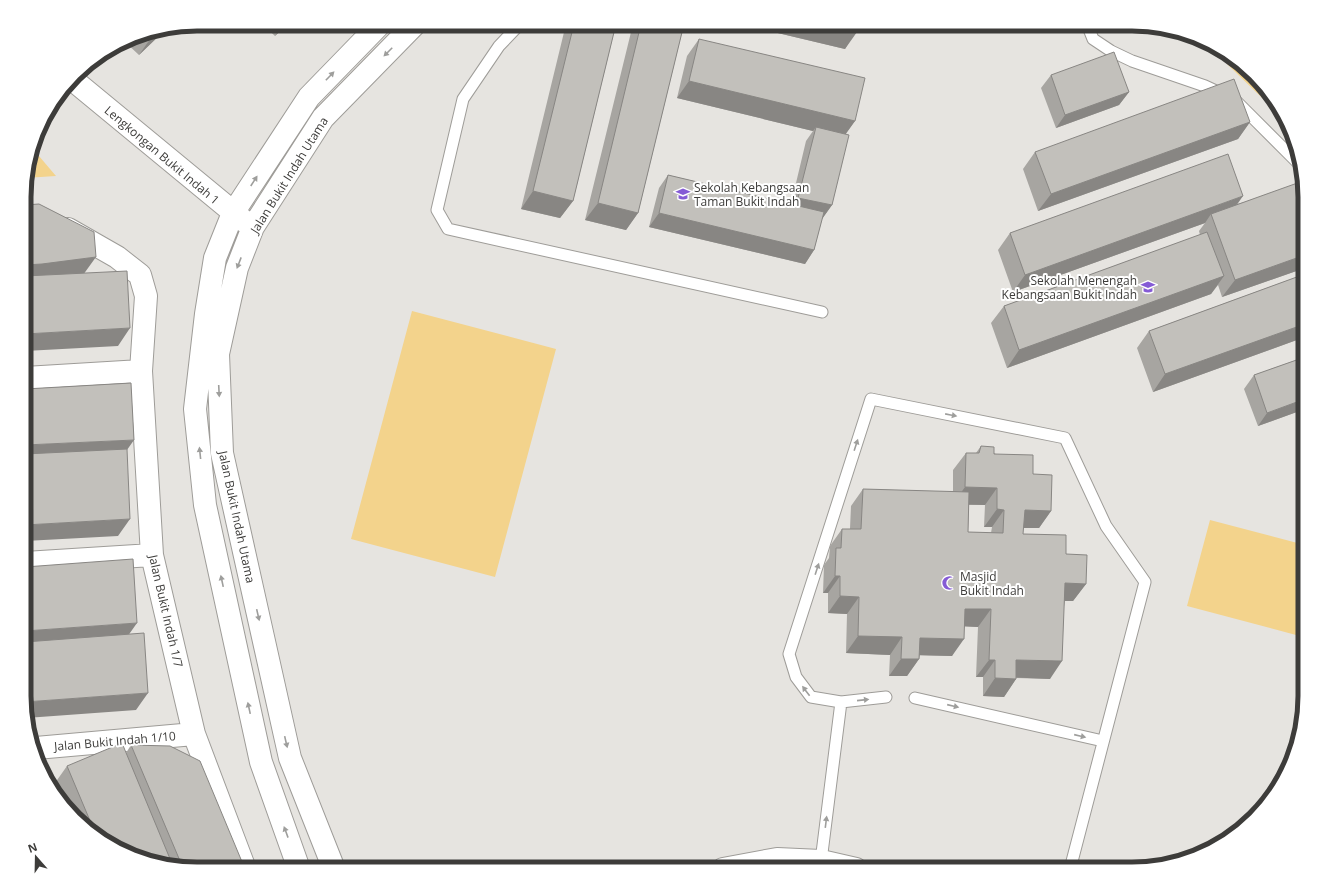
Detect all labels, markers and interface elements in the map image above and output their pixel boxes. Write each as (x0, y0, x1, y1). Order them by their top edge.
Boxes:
one-way arrow (383, 47, 393, 57)
one-way arrow (325, 71, 335, 81)
street label: Lengkongan Bukit Indah 1 (101, 102, 223, 208)
street label: Jalan Bukit Indah Utama (246, 113, 332, 237)
one-way arrow (250, 176, 258, 186)
place label: Sekolah Kebangsaan Taman Bukit Indah (694, 179, 809, 210)
school or university icon: Sekolah Kebangsaan Taman Bukit Indah (675, 186, 691, 202)
one-way arrow (235, 258, 241, 270)
place label: Sekolah Menengah Kebangsaan Bukit Indah (1002, 272, 1137, 303)
school or university icon: Sekolah Menengah Kebangsaan Bukit Indah (1140, 279, 1156, 295)
one-way arrow (216, 385, 223, 397)
one-way arrow (945, 412, 957, 418)
one-way arrow (854, 439, 860, 451)
one-way arrow (196, 447, 203, 459)
street label: Jalan Bukit Indah Utama (214, 448, 259, 585)
street label: Jalan Bukit Indah 1/7 (145, 552, 187, 669)
one-way arrow (814, 563, 820, 575)
place label: Masjid Bukit Indah (960, 568, 1024, 599)
one-way arrow (218, 574, 224, 587)
mosque icon: Masjid Bukit Indah (941, 575, 957, 591)
one-way arrow (256, 609, 262, 621)
one-way arrow (801, 685, 810, 696)
one-way arrow (857, 696, 869, 703)
one-way arrow (246, 701, 252, 714)
one-way arrow (947, 704, 959, 710)
street label: Jalan Bukit Indah 1/10 (52, 727, 177, 755)
one-way arrow (1073, 733, 1086, 739)
one-way arrow (284, 735, 290, 748)
one-way arrow (823, 816, 829, 828)
one-way arrow (283, 826, 289, 838)
north arrow (16, 837, 56, 877)
text: N (26, 839, 39, 856)

